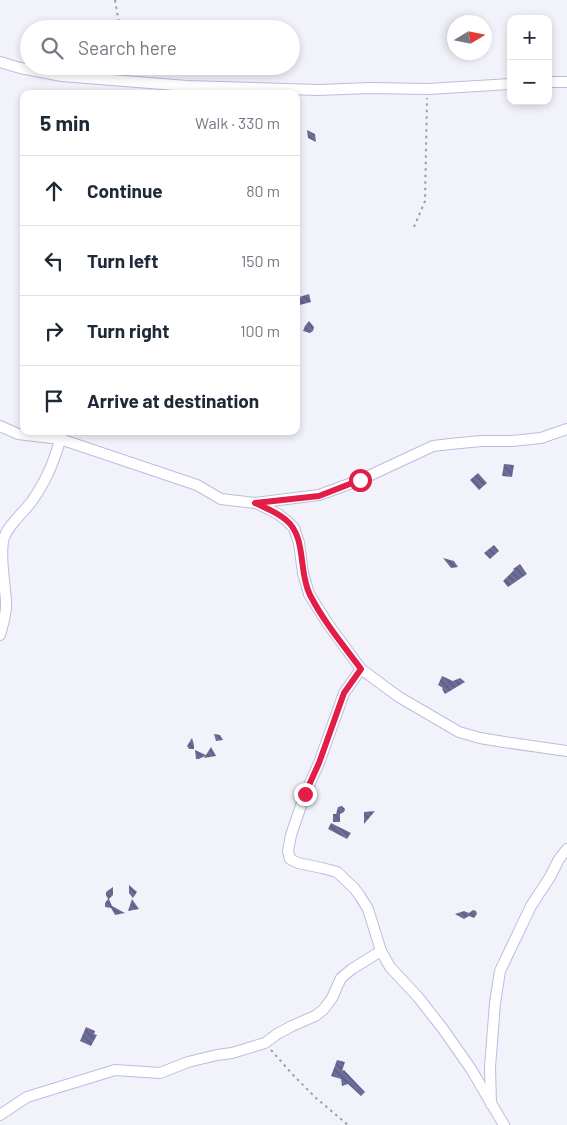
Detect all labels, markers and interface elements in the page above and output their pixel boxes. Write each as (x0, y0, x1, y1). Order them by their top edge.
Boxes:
north arrow (447, 15, 492, 60)
map controls (507, 15, 552, 105)
button: + (507, 15, 552, 60)
search box (20, 20, 300, 75)
icon: search (38, 34, 66, 62)
text: Search here (78, 36, 177, 59)
button: − (507, 60, 552, 105)
text: 5 min (40, 110, 90, 135)
text: Walk · 330 m (195, 113, 280, 132)
icon: ahead (40, 177, 68, 205)
text: Continue (87, 179, 163, 202)
text: 80 m (246, 181, 280, 200)
icon: left (40, 247, 68, 275)
text: Turn left (87, 249, 158, 272)
text: 150 m (241, 251, 280, 270)
icon: right (40, 317, 68, 345)
text: Turn right (87, 319, 169, 342)
text: 100 m (240, 321, 280, 340)
icon: arrive (40, 387, 68, 415)
text: Arrive at destination (87, 389, 259, 412)
route start (349, 469, 372, 492)
route end (294, 783, 317, 806)

